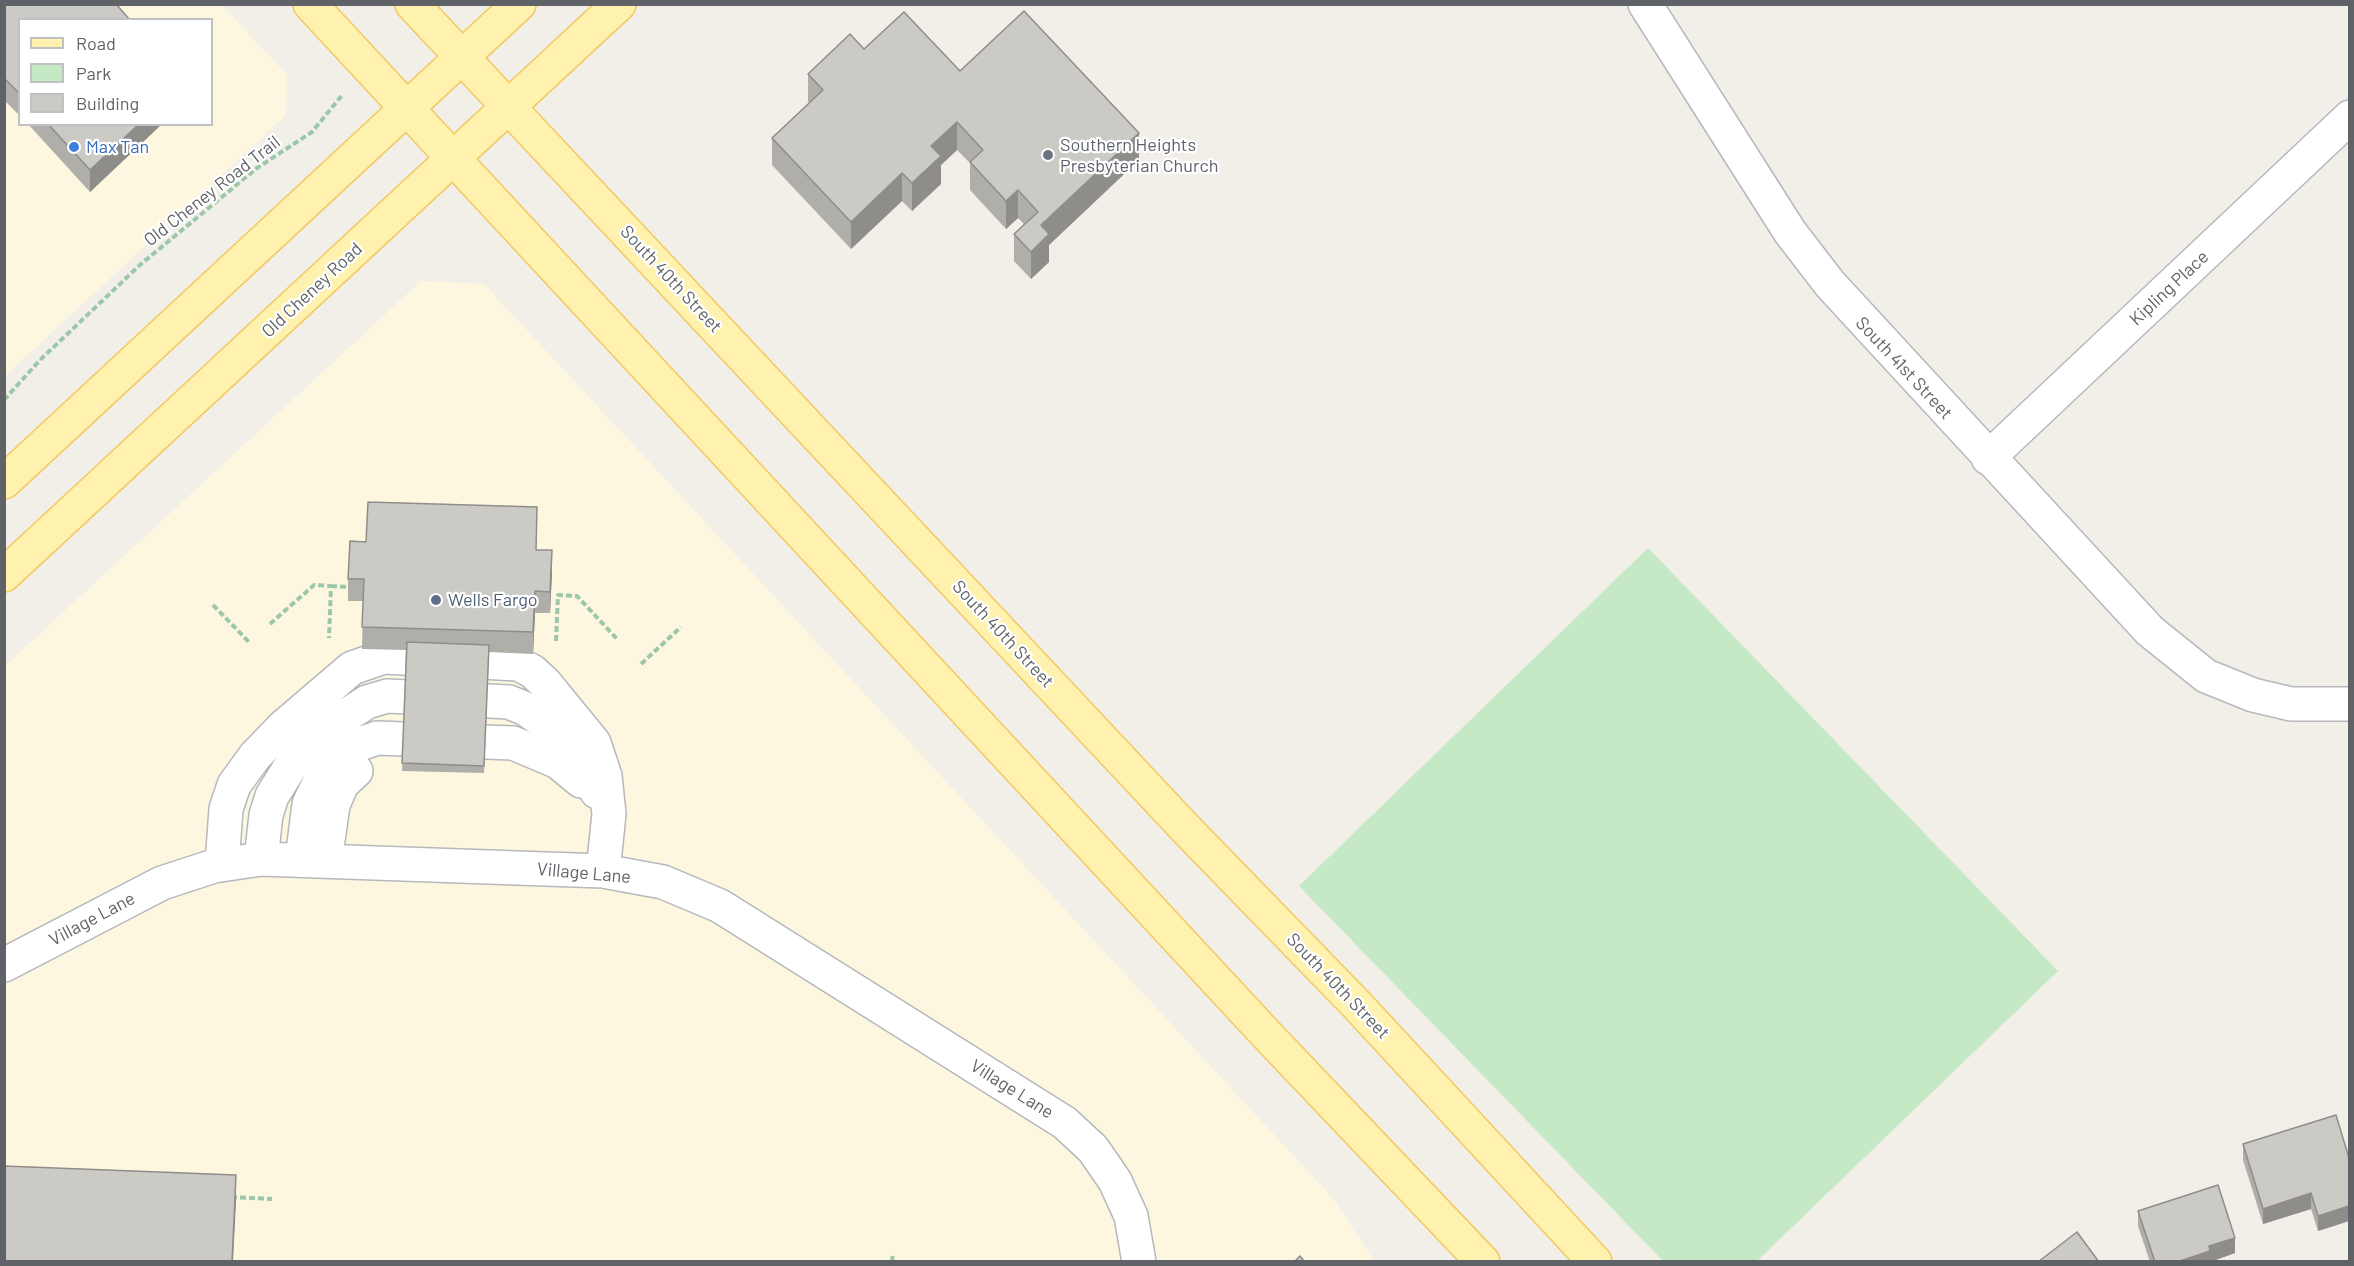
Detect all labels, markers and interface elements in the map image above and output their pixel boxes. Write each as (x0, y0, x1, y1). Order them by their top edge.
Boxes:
legend (18, 18, 213, 126)
text: Road (76, 32, 116, 54)
text: Park (76, 62, 111, 84)
text: Building (76, 92, 139, 114)
street label: Old Cheney Road Trail (140, 131, 284, 251)
place label: Southern Heights Presbyterian Church (1060, 134, 1218, 176)
place label: Max Tan (86, 136, 149, 158)
marker: Max Tan (67, 140, 81, 154)
marker: Southern Heights Presbyterian Church (1041, 148, 1055, 162)
street label: South 40th Street (616, 221, 726, 337)
street label: Old Cheney Road (257, 238, 367, 342)
street label: Kipling Place (2125, 246, 2213, 330)
street label: South 41st Street (1851, 312, 1957, 424)
street label: South 40th Street (948, 576, 1058, 692)
place label: Wells Fargo (448, 589, 538, 611)
marker: Wells Fargo (429, 593, 443, 607)
street label: Village Lane (536, 858, 632, 888)
street label: Village Lane (45, 887, 139, 951)
street label: South 40th Street (1282, 929, 1394, 1043)
street label: Village Lane (966, 1055, 1058, 1123)

